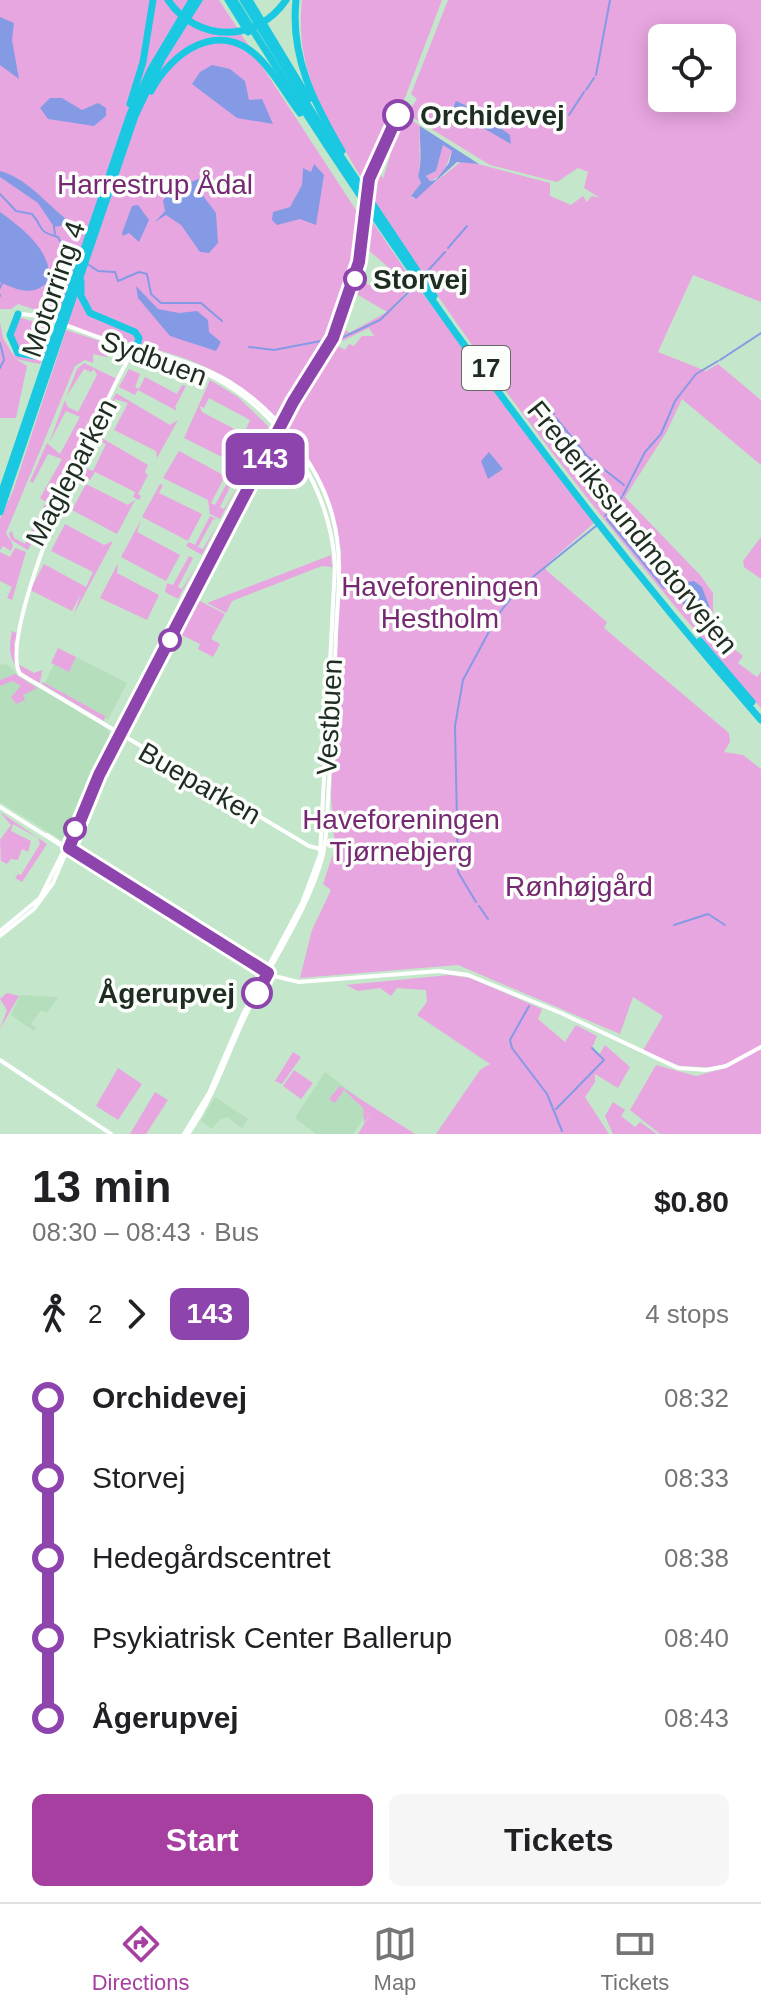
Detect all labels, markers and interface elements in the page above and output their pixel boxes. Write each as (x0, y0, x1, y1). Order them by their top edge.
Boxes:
map controls (648, 24, 736, 112)
button: locate (648, 24, 736, 112)
marker: Orchidevej (383, 100, 413, 130)
place label: Orchidevej (420, 100, 565, 131)
park label: Harrestrup Ådal (57, 169, 253, 200)
street label: Motorring 4 (16, 217, 91, 361)
place label: Storvej (373, 264, 468, 295)
marker: Storvej (344, 268, 366, 290)
street label: Sydbuen (97, 325, 211, 392)
road number: 17 (462, 346, 510, 390)
street label: Magleparken (20, 393, 123, 551)
street label: Frederikssundmotorvejen (521, 395, 744, 660)
line badge: 143 (219, 433, 311, 485)
text: 143 (242, 443, 288, 474)
park label: Haveforeningen Hestholm (341, 571, 539, 634)
unlabelled marker (159, 629, 181, 651)
street label: Vestbuen (311, 658, 348, 776)
street label: Bueparken (133, 736, 266, 831)
park label: Haveforeningen Tjørnebjerg (302, 804, 500, 867)
unlabelled marker (64, 818, 86, 840)
park label: Rønhøjgård (505, 871, 653, 902)
place label: Ågerupvej (98, 978, 235, 1009)
marker: Ågerupvej (242, 978, 272, 1008)
text: 13 min (32, 1162, 171, 1211)
text: $0.80 (654, 1185, 729, 1218)
text: 08:30 – 08:43 · Bus (32, 1217, 259, 1247)
icon: walk (32, 1292, 76, 1336)
icon: forward (114, 1292, 158, 1336)
text: 143 (186, 1298, 233, 1329)
text: 2 (88, 1299, 102, 1329)
text: 4 stops (645, 1299, 729, 1329)
text: Orchidevej (92, 1381, 247, 1414)
text: 08:32 (664, 1383, 729, 1413)
text: Storvej (92, 1461, 185, 1494)
text: 08:33 (664, 1463, 729, 1493)
text: Hedegårdscentret (92, 1541, 330, 1574)
text: 08:38 (664, 1543, 729, 1573)
text: Psykiatrisk Center Ballerup (92, 1621, 452, 1654)
text: 08:40 (664, 1623, 729, 1653)
text: Ågerupvej (92, 1701, 239, 1734)
text: 08:43 (664, 1703, 729, 1733)
button: Start (32, 1794, 373, 1886)
button: Tickets (389, 1794, 729, 1886)
tab: Directions (92, 1922, 190, 1996)
tab: Map (373, 1922, 417, 1996)
tab: Tickets (600, 1922, 669, 1996)

